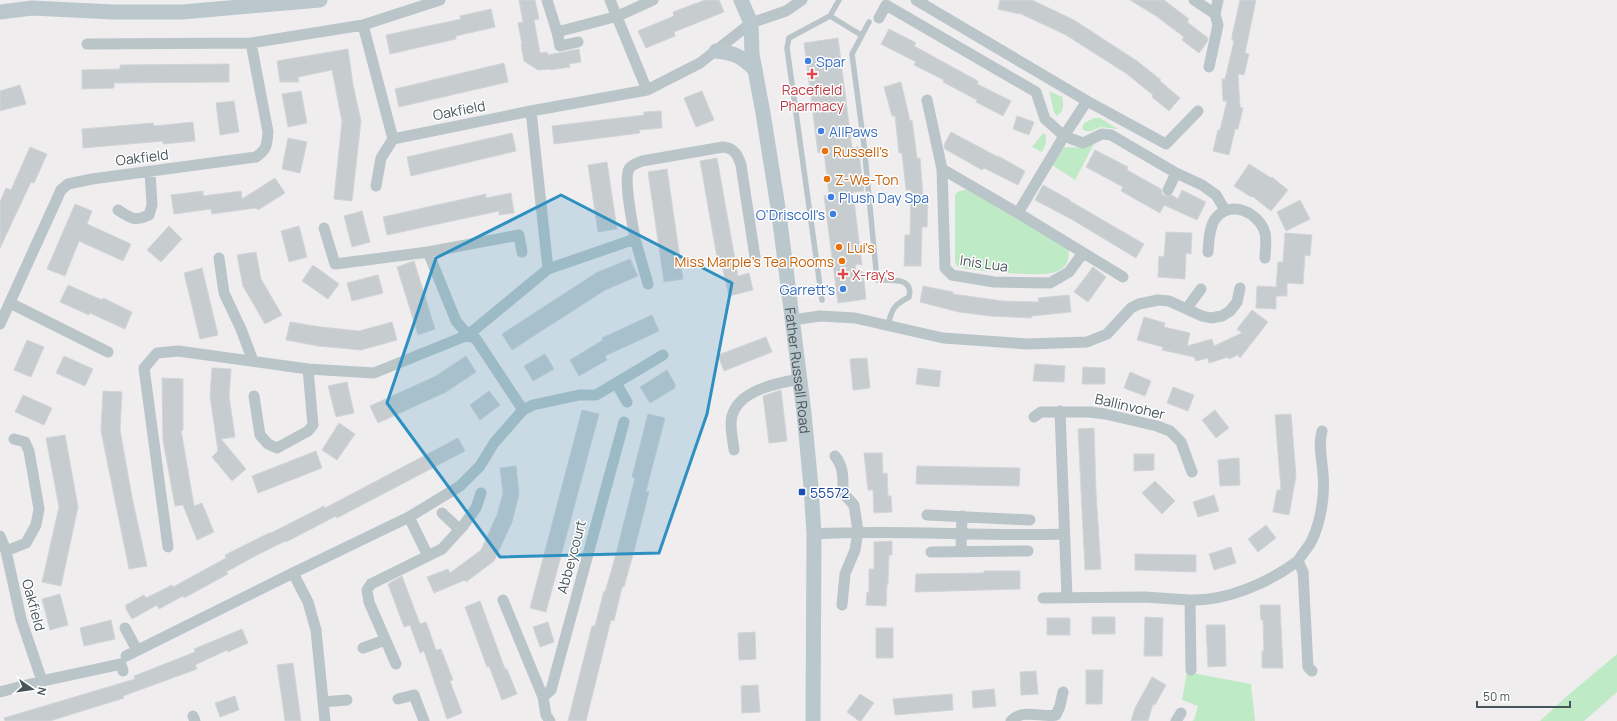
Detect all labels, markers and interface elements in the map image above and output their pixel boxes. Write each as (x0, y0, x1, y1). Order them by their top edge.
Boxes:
place label: Spar (816, 52, 846, 71)
marker: Spar (803, 56, 813, 66)
marker: Racefield Pharmacy (807, 69, 817, 79)
place label: Racefield Pharmacy (780, 80, 845, 115)
street label: Oakfield (431, 96, 487, 124)
place label: AllPaws (829, 122, 878, 141)
marker: AllPaws (816, 126, 826, 136)
place label: Russell's (833, 142, 888, 161)
street label: Oakfield (115, 144, 169, 170)
marker: Russell's (820, 146, 830, 156)
place label: Z-We-Ton (835, 170, 899, 189)
marker: Z-We-Ton (822, 174, 832, 184)
place label: Plush Day Spa (839, 188, 929, 207)
marker: Plush Day Spa (826, 192, 836, 202)
place label: O'Driscoll's (756, 205, 825, 224)
marker: O'Driscoll's (828, 209, 838, 219)
place label: Lui's (847, 238, 875, 257)
marker: Lui's (834, 242, 844, 252)
street label: Inis Lua (959, 250, 1009, 276)
place label: Miss Marple's Tea Rooms (675, 252, 834, 271)
marker: Miss Marple's Tea Rooms (837, 256, 847, 266)
place label: X-ray's (852, 265, 895, 284)
marker: X-ray's (837, 268, 849, 280)
place label: Garrett's (780, 280, 835, 299)
marker: Garrett's (838, 284, 848, 294)
street label: Father Russell Road (781, 306, 815, 434)
street label: Ballinvoher (1093, 389, 1167, 423)
place label: 55572 (810, 483, 849, 502)
marker: 55572 (797, 487, 807, 497)
street label: Abbeycourt (552, 518, 590, 596)
street label: Oakfield (18, 577, 50, 633)
north arrow (12, 669, 52, 709)
scale bar (1477, 683, 1570, 709)
text: N (34, 686, 50, 697)
text: 50 m (1483, 688, 1510, 705)

